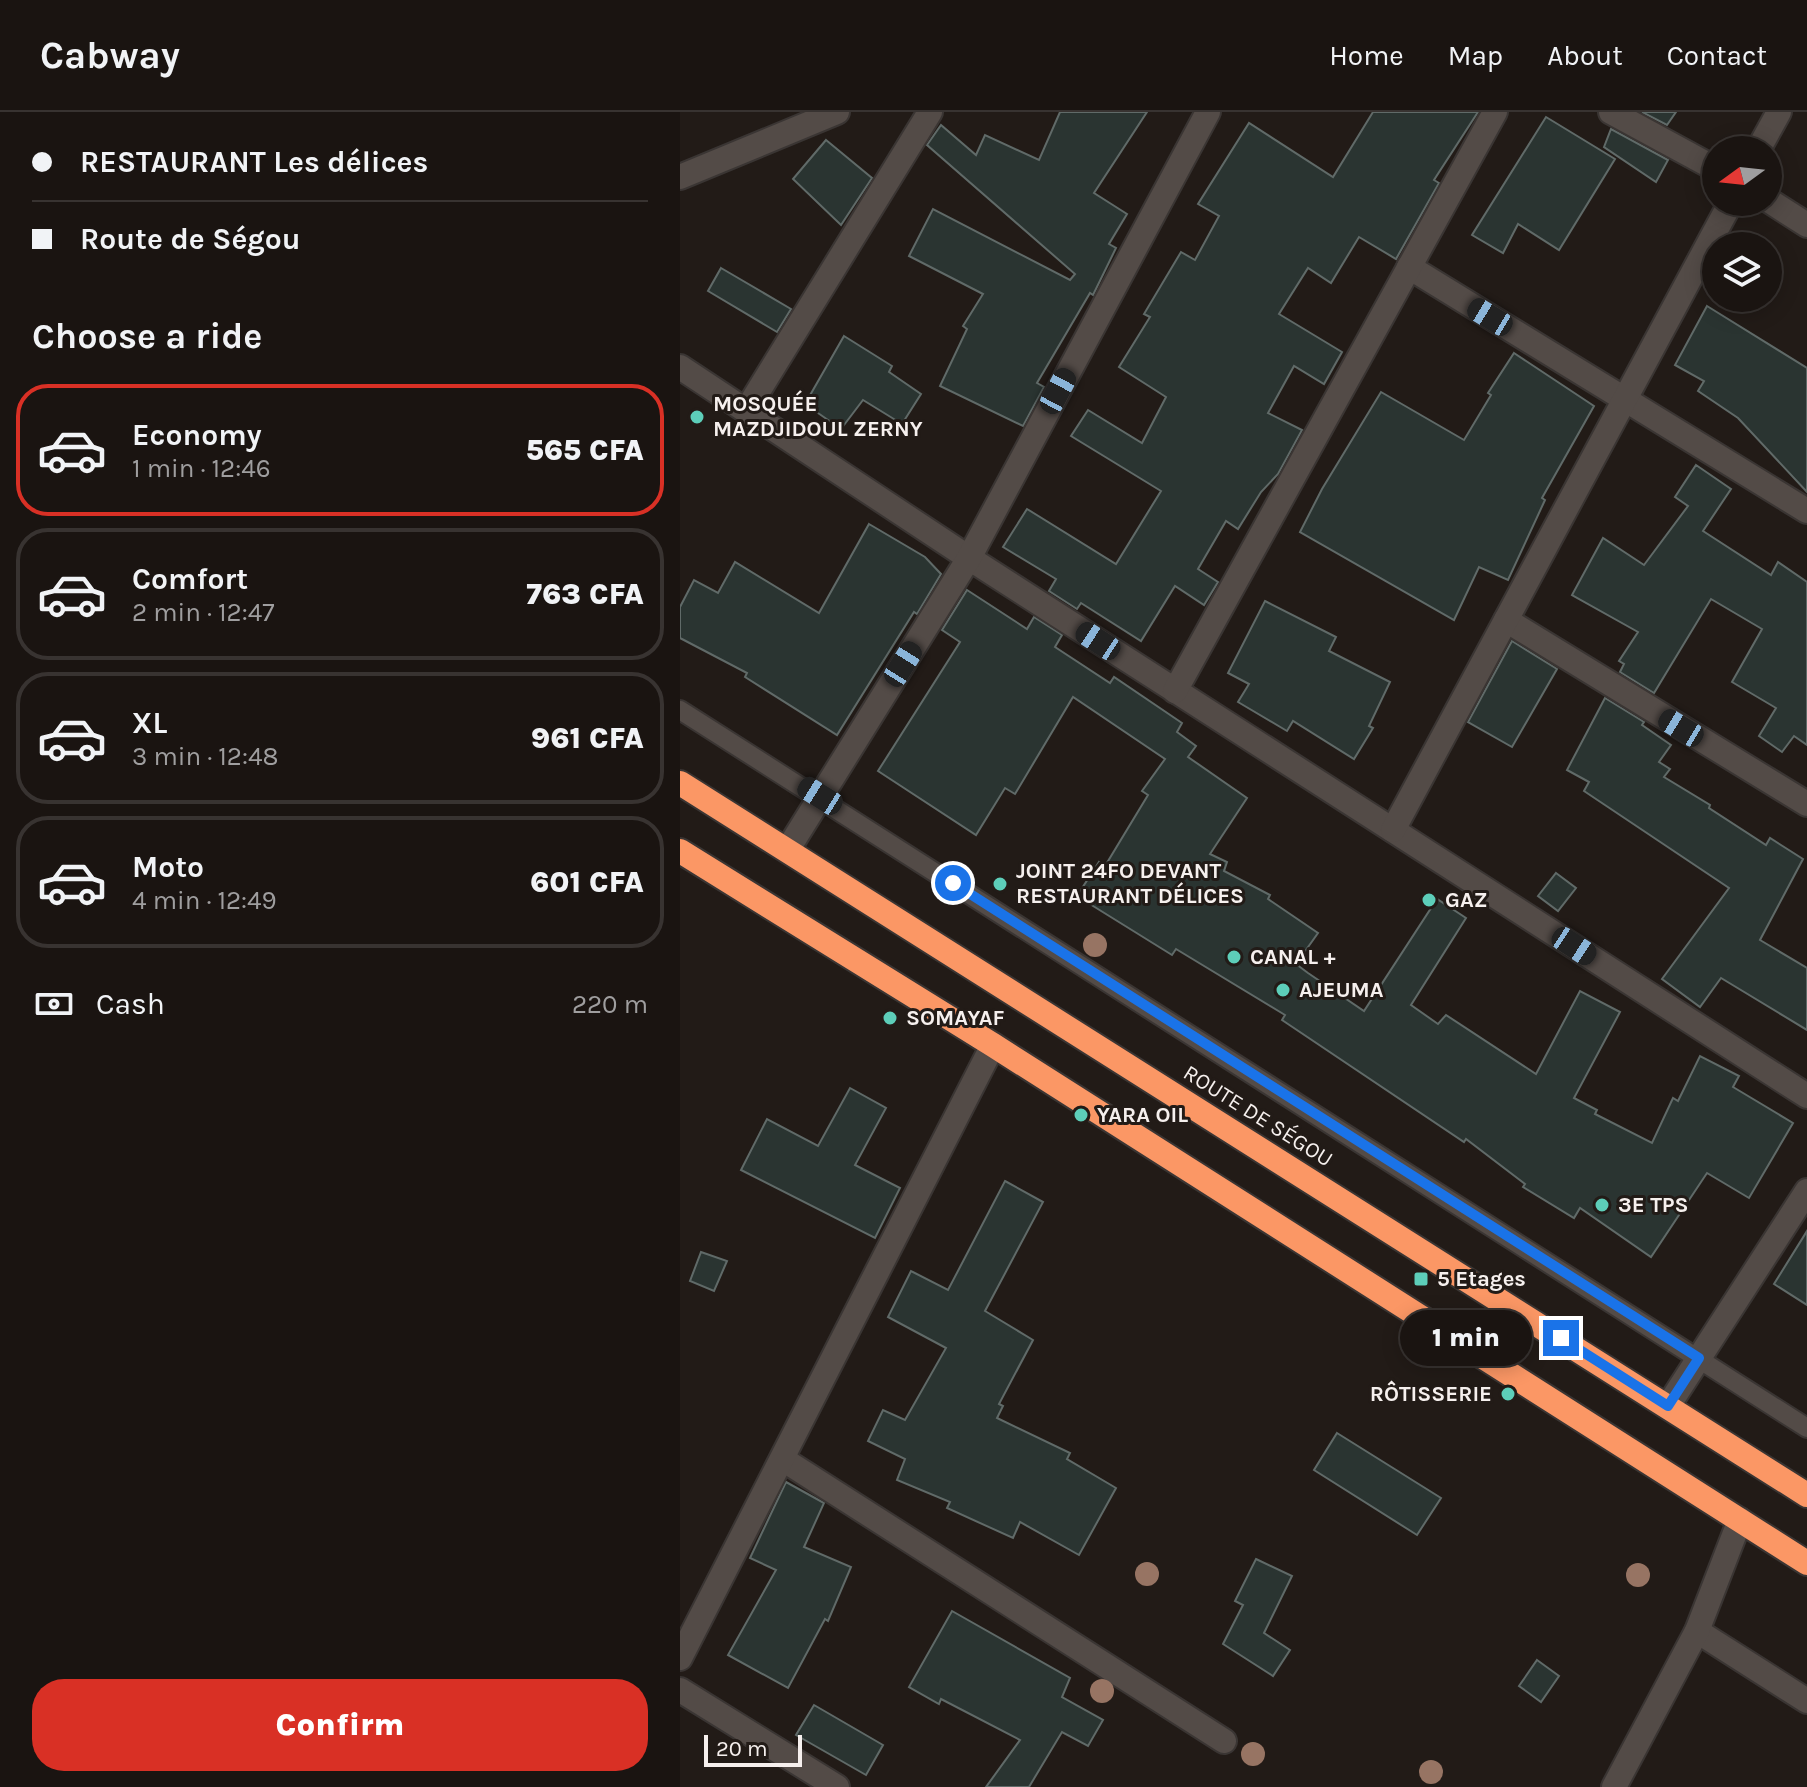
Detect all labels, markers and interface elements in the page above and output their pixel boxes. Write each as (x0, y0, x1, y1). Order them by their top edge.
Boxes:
text: Cabway (40, 33, 180, 78)
text: Home (1329, 39, 1404, 72)
text: Map (1448, 39, 1503, 72)
text: About (1547, 39, 1623, 72)
text: Contact (1667, 39, 1767, 72)
north arrow (1702, 136, 1782, 216)
map controls (1702, 136, 1782, 312)
text: RESTAURANT Les délices (80, 144, 428, 180)
text: Route de Ségou (80, 221, 301, 257)
button: layers (1702, 232, 1782, 312)
car (1463, 294, 1517, 340)
text: Choose a ride (32, 315, 262, 357)
car (1036, 364, 1080, 418)
place label: MOSQUÉE MAZDJIDOUL ZERNY (713, 390, 923, 442)
marker: MOSQUÉE MAZDJIDOUL ZERNY (688, 408, 706, 426)
icon: car (36, 414, 108, 486)
text: Economy (132, 417, 262, 453)
text: 565 CFA (526, 432, 644, 468)
text: 1 min · 12:46 (132, 453, 271, 484)
icon: car (36, 558, 108, 630)
text: Comfort (132, 561, 248, 597)
text: 763 CFA (526, 576, 644, 612)
text: 2 min · 12:47 (132, 597, 274, 628)
car (1071, 618, 1125, 664)
car (880, 637, 926, 691)
icon: car (36, 702, 108, 774)
text: XL (132, 705, 167, 741)
car (1654, 705, 1708, 751)
text: 961 CFA (531, 720, 644, 756)
text: 3 min · 12:48 (132, 741, 278, 772)
car (793, 773, 847, 819)
icon: car (36, 846, 108, 918)
text: Moto (132, 849, 204, 885)
place label: JOINT 24FO DEVANT RESTAURANT DÉLICES (1016, 858, 1244, 909)
text: 601 CFA (530, 864, 644, 900)
route start (935, 865, 971, 901)
marker: JOINT 24FO DEVANT RESTAURANT DÉLICES (991, 875, 1009, 893)
text: 4 min · 12:49 (132, 885, 277, 916)
place label: GAZ (1445, 887, 1487, 913)
marker: GAZ (1420, 891, 1438, 909)
car (1547, 923, 1601, 969)
place label: CANAL + (1250, 944, 1336, 970)
marker: CANAL + (1225, 948, 1243, 966)
place label: AJEUMA (1299, 977, 1384, 1003)
marker: AJEUMA (1274, 981, 1292, 999)
icon: cash (32, 982, 76, 1026)
text: Cash (96, 986, 165, 1022)
text: 220 m (572, 989, 648, 1020)
place label: SOMAYAF (906, 1005, 1004, 1031)
marker: SOMAYAF (881, 1009, 899, 1027)
street label: ROUTE DE SÉGOU (1179, 1059, 1338, 1172)
place label: YARA OIL (1097, 1102, 1188, 1128)
marker: YARA OIL (1072, 1106, 1090, 1124)
place label: 3E TPS (1618, 1192, 1689, 1218)
marker: 3E TPS (1593, 1196, 1611, 1214)
place label: 5 Etages (1437, 1266, 1526, 1292)
marker: 5 Etages (1412, 1270, 1430, 1288)
callout: 1 min (1401, 1310, 1533, 1366)
route end (1543, 1320, 1579, 1356)
text: 1 min (1432, 1322, 1500, 1353)
place label: RÔTISSERIE (1370, 1380, 1492, 1407)
marker: RÔTISSERIE (1499, 1385, 1517, 1403)
button: Confirm (32, 1679, 648, 1771)
scale bar (704, 1731, 802, 1767)
text: 20 m (716, 1736, 768, 1762)

